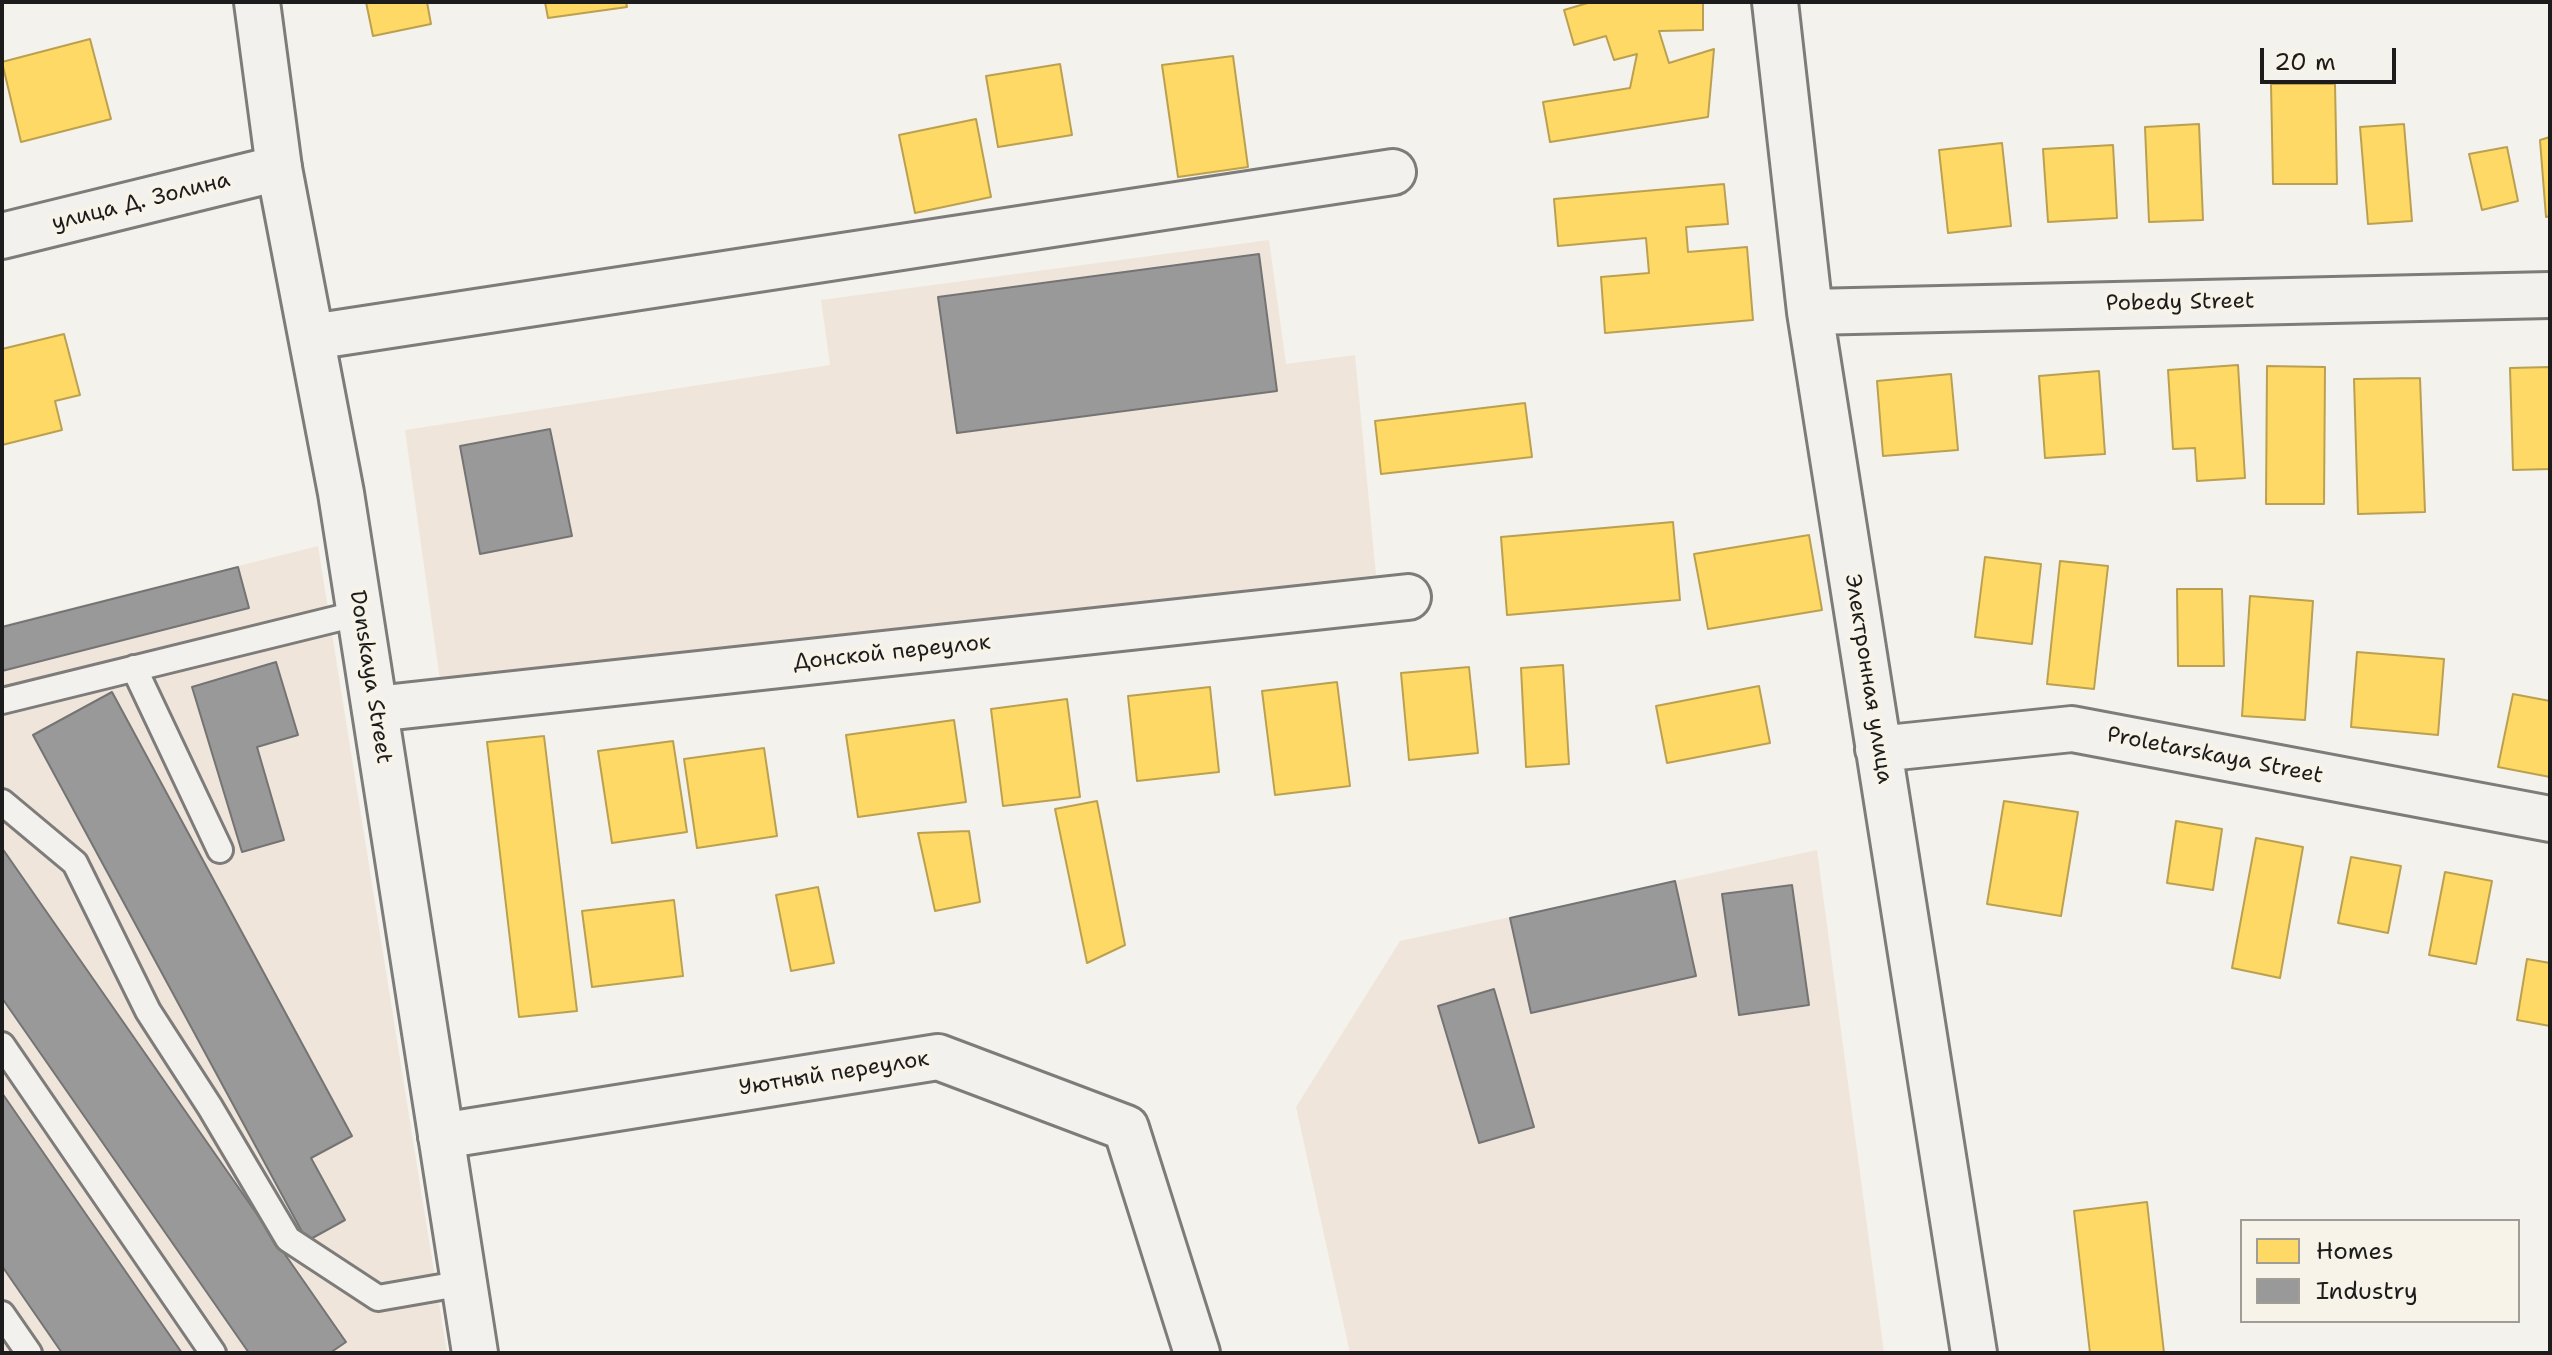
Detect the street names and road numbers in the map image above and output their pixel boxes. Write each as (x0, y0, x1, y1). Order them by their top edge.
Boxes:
street label: улица Д. Золина (49, 167, 233, 237)
street label: Pobedy Street (2105, 289, 2255, 317)
street label: Электронная улица (1838, 572, 1898, 786)
street label: Donskaya Street (343, 588, 397, 766)
street label: Донской переулок (792, 630, 992, 676)
street label: Proletarskaya Street (2105, 722, 2325, 790)
street label: Уютный переулок (737, 1046, 931, 1102)

